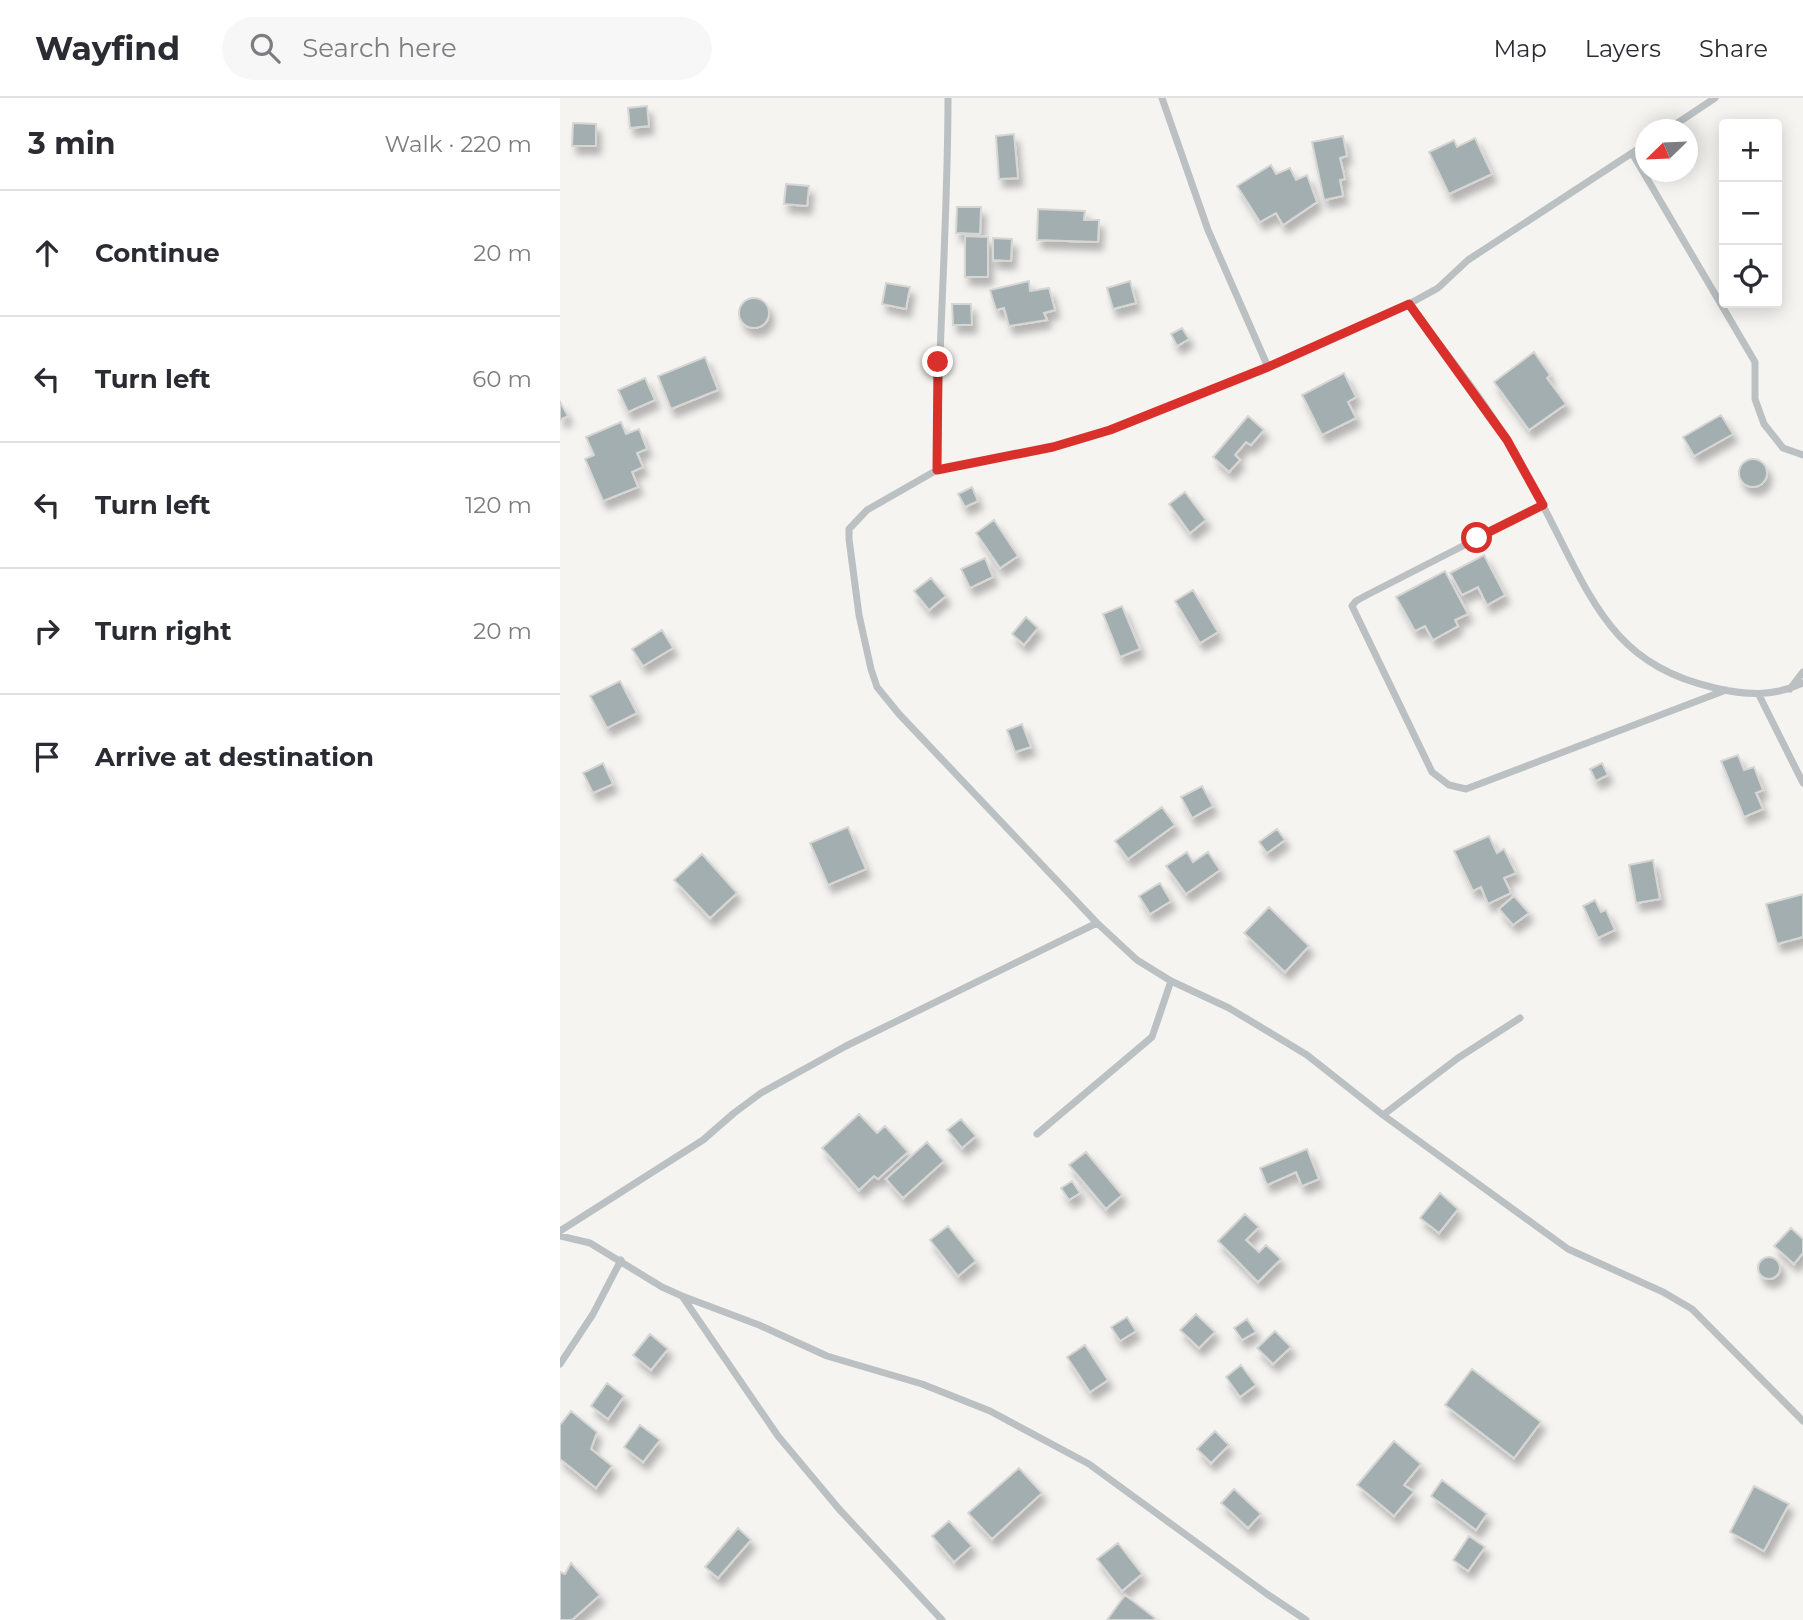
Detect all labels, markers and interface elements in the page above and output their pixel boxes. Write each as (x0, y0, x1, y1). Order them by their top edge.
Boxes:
search box (222, 17, 712, 80)
text: Wayfind (35, 28, 180, 68)
icon: search (246, 29, 284, 67)
text: Search here (302, 32, 457, 64)
text: Map (1493, 34, 1547, 63)
text: Layers (1585, 34, 1661, 63)
text: Share (1699, 34, 1768, 63)
north arrow (1635, 119, 1698, 182)
map controls (1719, 119, 1782, 308)
button: + (1719, 119, 1782, 182)
text: 3 min (28, 125, 115, 162)
text: Walk · 220 m (385, 130, 532, 158)
button: − (1719, 182, 1782, 245)
icon: ahead (28, 234, 66, 272)
text: Continue (95, 237, 220, 269)
text: 20 m (473, 239, 532, 267)
button: locate (1719, 245, 1782, 308)
route end (922, 346, 953, 377)
icon: left (28, 360, 66, 398)
text: Turn left (95, 363, 211, 395)
text: 60 m (472, 365, 532, 393)
icon: left (28, 486, 66, 524)
text: Turn left (95, 489, 211, 521)
text: 120 m (465, 491, 532, 519)
route start (1461, 522, 1492, 553)
icon: right (28, 612, 66, 650)
text: Turn right (95, 615, 231, 647)
text: 20 m (473, 617, 532, 645)
icon: arrive (28, 738, 66, 776)
text: Arrive at destination (95, 741, 374, 773)

